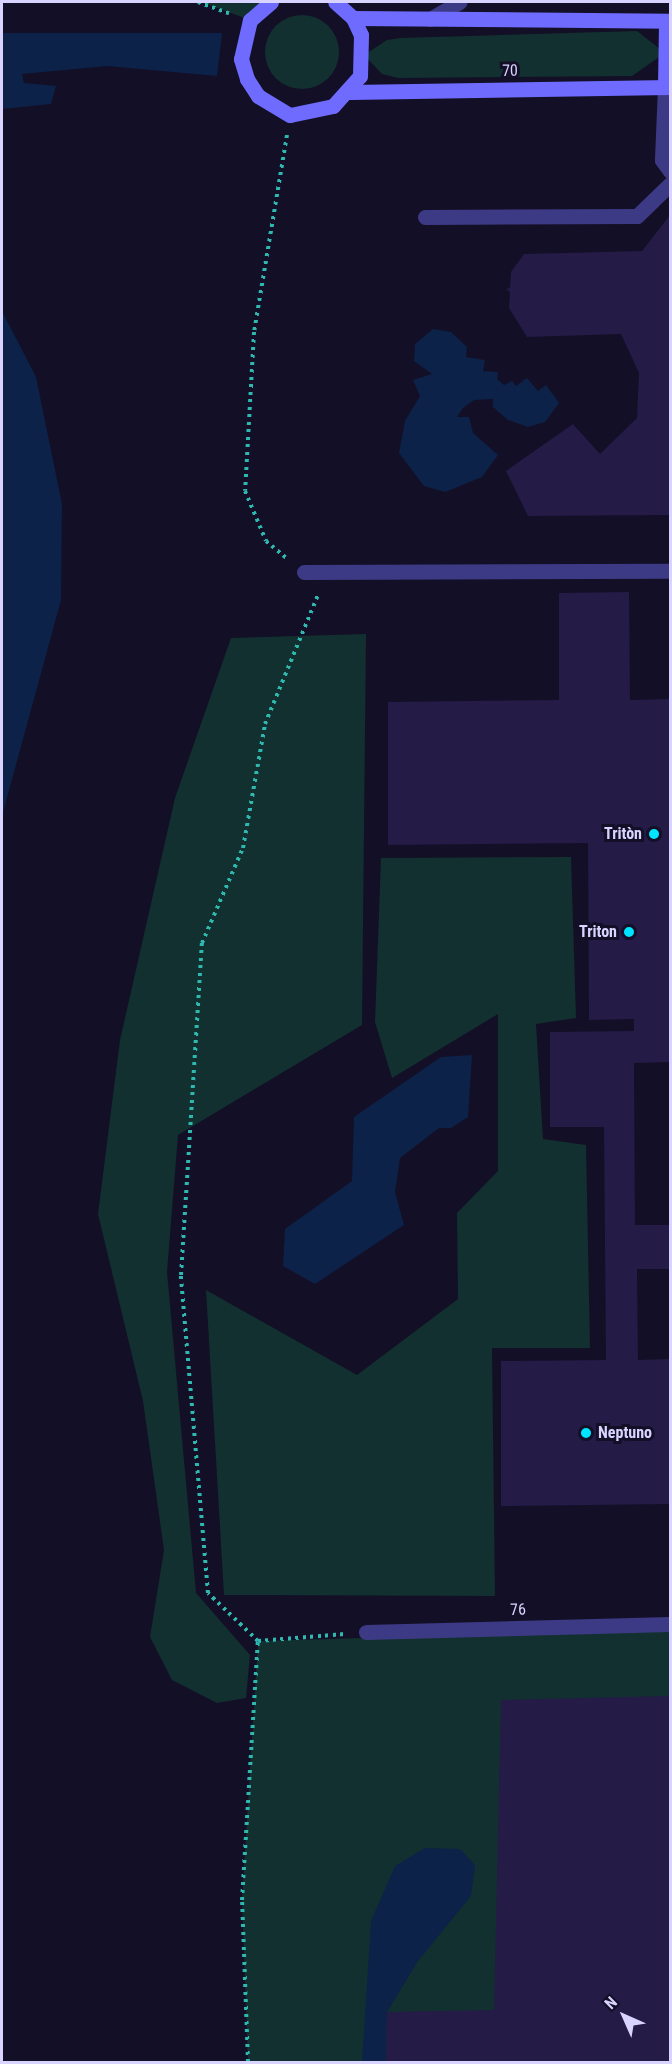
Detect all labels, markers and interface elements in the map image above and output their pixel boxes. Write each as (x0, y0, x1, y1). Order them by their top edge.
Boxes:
street label: 70 (502, 61, 518, 81)
place label: Tritòn (604, 824, 642, 844)
marker: Tritòn (647, 827, 661, 841)
place label: Triton (579, 922, 617, 942)
marker: Triton (622, 925, 636, 939)
place label: Neptuno (598, 1423, 652, 1443)
marker: Neptuno (579, 1426, 593, 1440)
street label: 76 (510, 1600, 526, 1620)
north arrow (594, 1986, 654, 2046)
text: N (601, 1993, 621, 2013)

